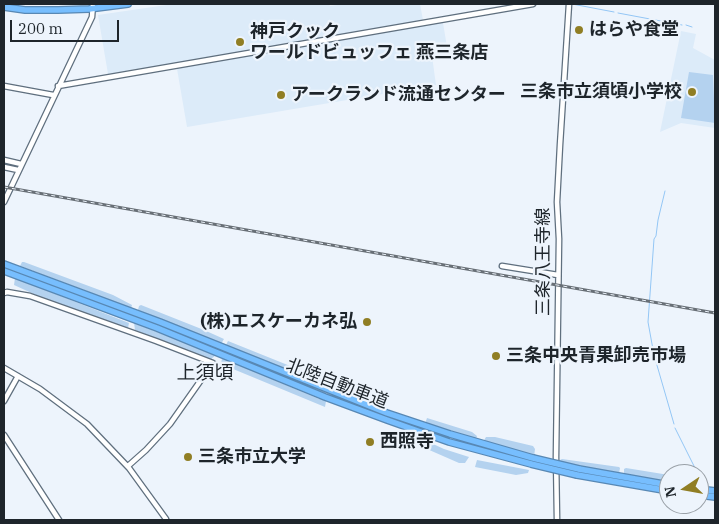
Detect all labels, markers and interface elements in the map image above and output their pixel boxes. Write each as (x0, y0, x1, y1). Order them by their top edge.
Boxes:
scale bar (12, 10, 121, 42)
text: 200 m (18, 19, 63, 38)
place label: はらや食堂 (589, 19, 679, 41)
place label: 神戸クック ワールドビュッフェ 燕三条店 (250, 21, 488, 64)
marker: はらや食堂 (573, 24, 585, 36)
marker: 神戸クック ワールドビュッフェ 燕三条店 (234, 36, 246, 48)
place label: 三条市立須頃小学校 (520, 81, 682, 103)
place label: アークランド流通センター (291, 84, 506, 106)
marker: 三条市立須頃小学校 (686, 86, 698, 98)
marker: アークランド流通センター (275, 89, 287, 101)
street label: 三条八王寺線 (533, 208, 555, 316)
place label: (株)エスケーカネ弘 (200, 311, 357, 333)
marker: (株)エスケーカネ弘 (361, 316, 373, 328)
place label: 三条中央青果卸売市場 (506, 345, 686, 367)
marker: 三条中央青果卸売市場 (490, 350, 502, 362)
street label: 北陸自動車道 (283, 355, 391, 413)
district label: 上須頃 (177, 363, 233, 385)
place label: 西照寺 (380, 431, 434, 453)
marker: 西照寺 (364, 436, 376, 448)
place label: 三条市立大学 (198, 446, 306, 468)
marker: 三条市立大学 (182, 451, 194, 463)
north arrow (659, 464, 709, 514)
text: N (660, 485, 680, 499)

